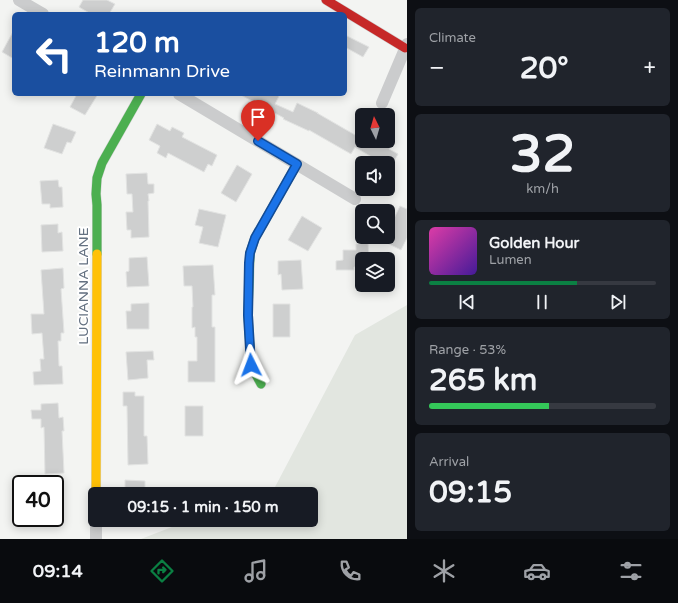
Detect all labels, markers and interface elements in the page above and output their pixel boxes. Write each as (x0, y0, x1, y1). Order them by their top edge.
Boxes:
text: 120 m (94, 26, 180, 60)
icon: left (28, 28, 80, 80)
text: Climate (429, 30, 476, 46)
text: 20° (520, 50, 569, 87)
text: − (429, 55, 445, 81)
text: + (644, 55, 656, 81)
text: Reinmann Drive (94, 60, 230, 82)
pin (241, 100, 275, 141)
icon: arrive (247, 106, 269, 128)
north arrow (355, 108, 395, 148)
map controls (355, 108, 395, 292)
text: 32 (510, 123, 575, 186)
button: sound (355, 156, 395, 196)
text: km/h (526, 181, 559, 197)
button: search (355, 204, 395, 244)
street label: LUCIANNA LANE (75, 227, 92, 345)
text: Golden Hour (489, 234, 579, 252)
button: layers (355, 252, 395, 292)
text: Lumen (489, 252, 532, 268)
icon: previous (456, 291, 478, 313)
icon: pause (531, 291, 553, 313)
icon: next (607, 291, 629, 313)
text: Range · 53% (429, 342, 506, 358)
position arrow (230, 344, 272, 386)
text: 265 km (429, 362, 537, 399)
text: Arrival (429, 454, 469, 470)
text: 09:15 (429, 474, 512, 511)
speed limit sign: 40 (12, 475, 64, 527)
text: 09:15 · 1 min · 150 m (128, 498, 278, 516)
icon: directions (148, 557, 176, 585)
icon: music (242, 557, 270, 585)
icon: phone (336, 557, 364, 585)
icon: climate (430, 557, 458, 585)
icon: car (523, 557, 551, 585)
icon: filters (617, 557, 645, 585)
text: 09:14 (33, 560, 83, 582)

